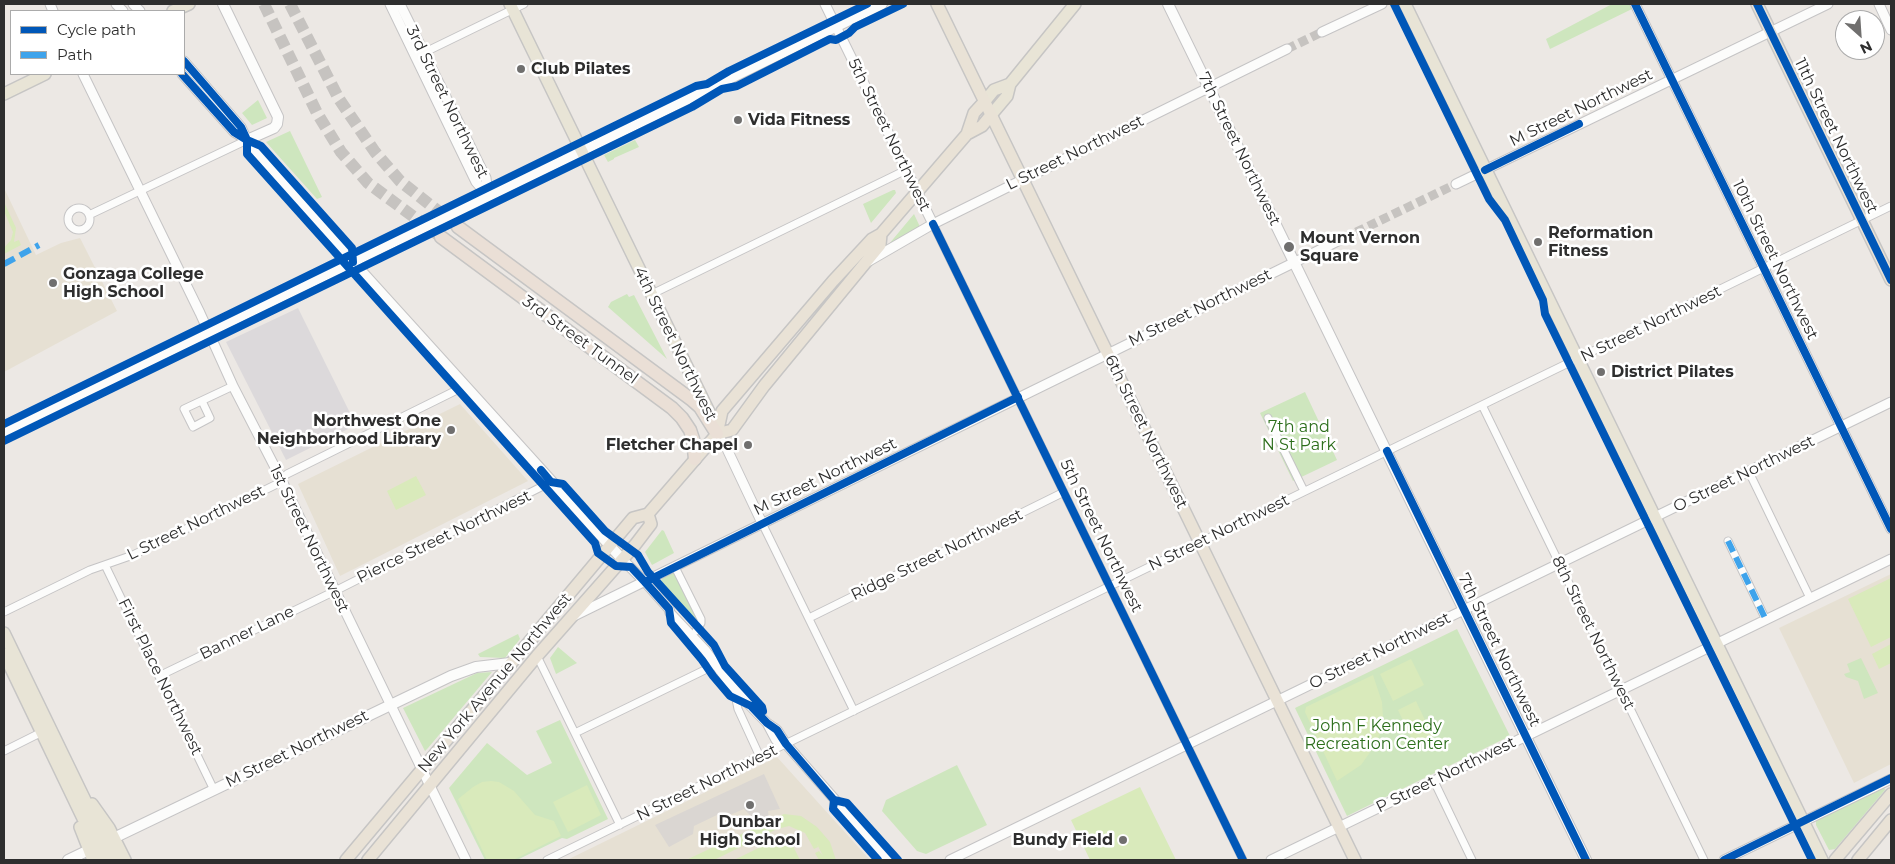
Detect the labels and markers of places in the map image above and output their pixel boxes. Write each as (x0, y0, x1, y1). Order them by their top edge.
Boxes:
place label: Club Pilates (531, 59, 630, 79)
marker: Club Pilates (515, 63, 527, 75)
place label: Vida Fitness (748, 110, 850, 130)
marker: Vida Fitness (732, 114, 744, 126)
place label: Reformation Fitness (1548, 223, 1653, 261)
place label: Mount Vernon Square (1300, 228, 1420, 266)
marker: Reformation Fitness (1532, 236, 1544, 248)
marker: Mount Vernon Square (1282, 240, 1296, 254)
place label: Gonzaga College High School (63, 264, 204, 302)
marker: Gonzaga College High School (47, 277, 59, 289)
place label: District Pilates (1611, 362, 1734, 382)
marker: District Pilates (1595, 366, 1607, 378)
place label: Northwest One Neighborhood Library (257, 411, 441, 449)
marker: Northwest One Neighborhood Library (445, 424, 457, 436)
place label: Fletcher Chapel (606, 435, 738, 455)
marker: Fletcher Chapel (742, 439, 754, 451)
marker: Dunbar High School (744, 799, 756, 811)
place label: Dunbar High School (699, 812, 801, 850)
place label: Bundy Field (1012, 830, 1113, 850)
marker: Bundy Field (1117, 834, 1129, 846)

